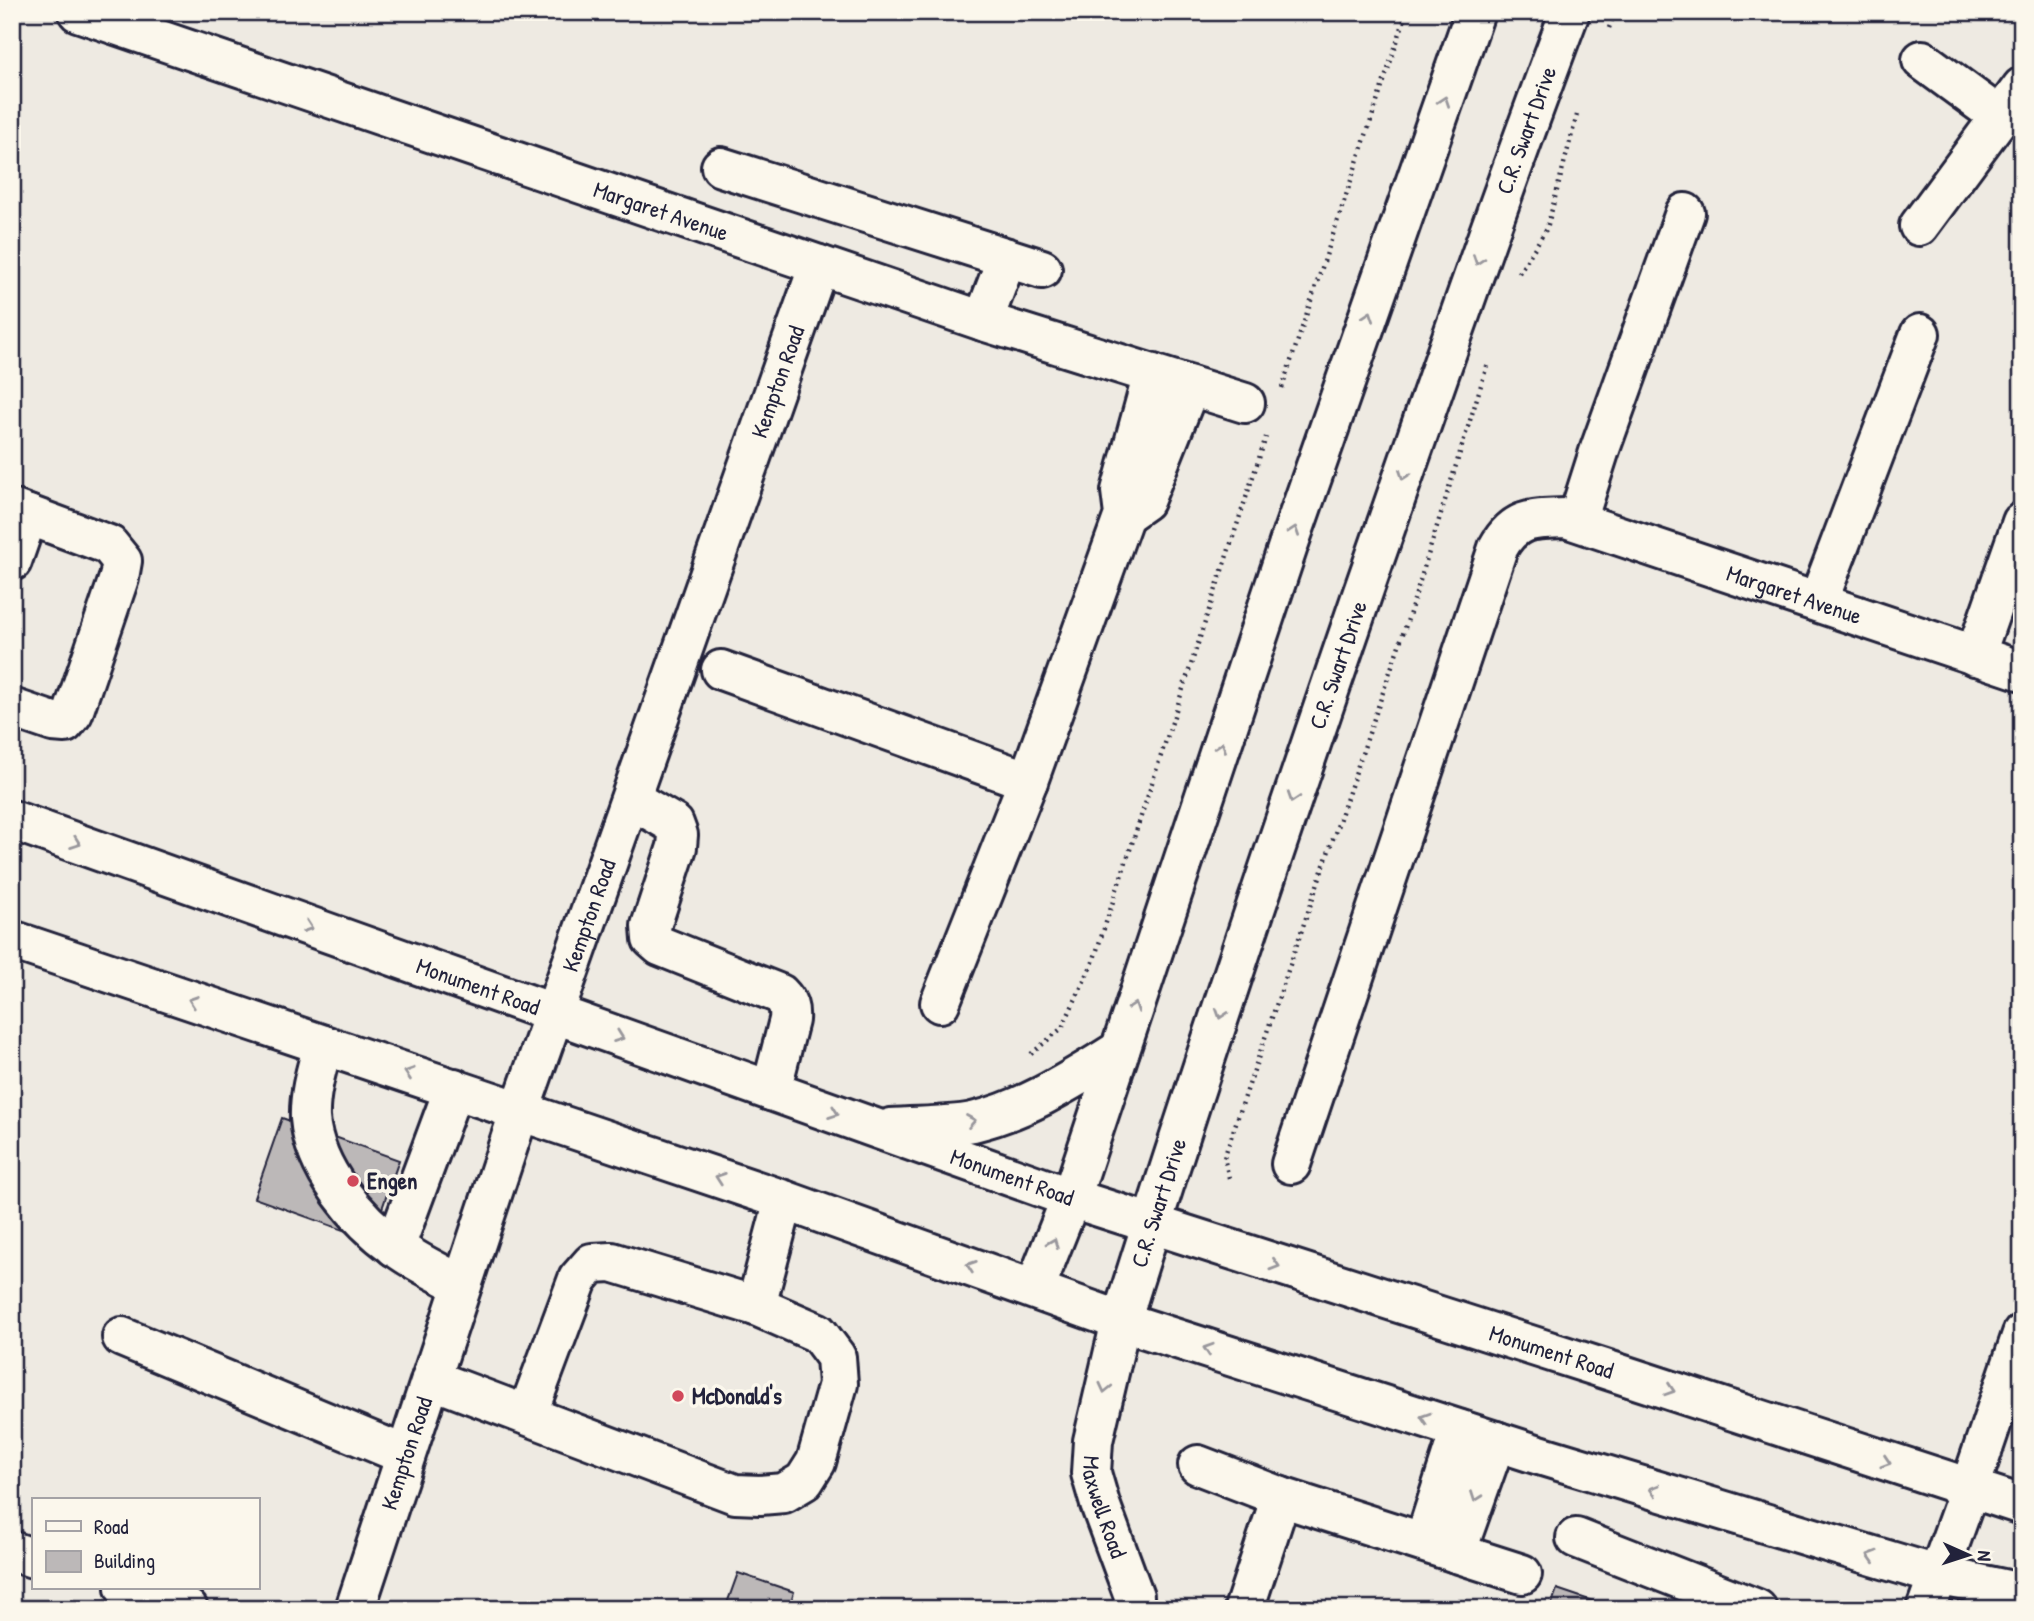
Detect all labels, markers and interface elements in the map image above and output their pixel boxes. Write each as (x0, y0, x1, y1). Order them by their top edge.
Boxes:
street label: C.R. Swart Drive (1488, 62, 1563, 198)
one-way arrow (1436, 96, 1450, 108)
street label: Margaret Avenue (590, 173, 733, 248)
one-way arrow (1472, 253, 1486, 266)
one-way arrow (1361, 311, 1375, 323)
street label: Kempton Road (743, 321, 811, 442)
one-way arrow (1398, 468, 1412, 481)
one-way arrow (1286, 525, 1300, 537)
street label: Margaret Avenue (1723, 557, 1866, 631)
street label: C.R. Swart Drive (1301, 596, 1374, 733)
one-way arrow (1213, 741, 1228, 753)
one-way arrow (1287, 792, 1301, 804)
one-way arrow (70, 835, 82, 849)
street label: Kempton Road (554, 855, 623, 976)
one-way arrow (302, 919, 314, 933)
street label: Monument Road (413, 950, 544, 1022)
one-way arrow (187, 995, 200, 1009)
one-way arrow (1126, 1001, 1140, 1013)
one-way arrow (1215, 1007, 1229, 1020)
one-way arrow (613, 1029, 625, 1043)
one-way arrow (403, 1067, 415, 1081)
one-way arrow (827, 1105, 839, 1119)
one-way arrow (965, 1114, 977, 1129)
street label: C.R. Swart Drive (1123, 1134, 1193, 1271)
street label: Monument Road (947, 1140, 1078, 1213)
place label: Engen (367, 1165, 417, 1197)
one-way arrow (714, 1172, 726, 1186)
marker: Engen (345, 1173, 361, 1189)
one-way arrow (1045, 1238, 1059, 1250)
one-way arrow (1268, 1256, 1280, 1271)
one-way arrow (965, 1260, 977, 1274)
street label: Monument Road (1486, 1317, 1618, 1386)
one-way arrow (1202, 1343, 1215, 1357)
place label: McDonald's (692, 1380, 782, 1411)
one-way arrow (1099, 1381, 1114, 1393)
one-way arrow (1663, 1382, 1676, 1396)
marker: McDonald's (670, 1388, 686, 1404)
street label: Kempton Road (373, 1393, 439, 1514)
one-way arrow (1419, 1412, 1431, 1427)
one-way arrow (1879, 1454, 1892, 1468)
street label: Maxwell Road (1076, 1455, 1135, 1562)
one-way arrow (1649, 1483, 1661, 1498)
one-way arrow (1470, 1491, 1484, 1503)
legend (32, 1498, 259, 1590)
text: Road (94, 1512, 128, 1541)
north arrow (1932, 1520, 2002, 1590)
text: Building (94, 1546, 155, 1575)
one-way arrow (1866, 1549, 1878, 1564)
text: N (1972, 1550, 1998, 1562)

